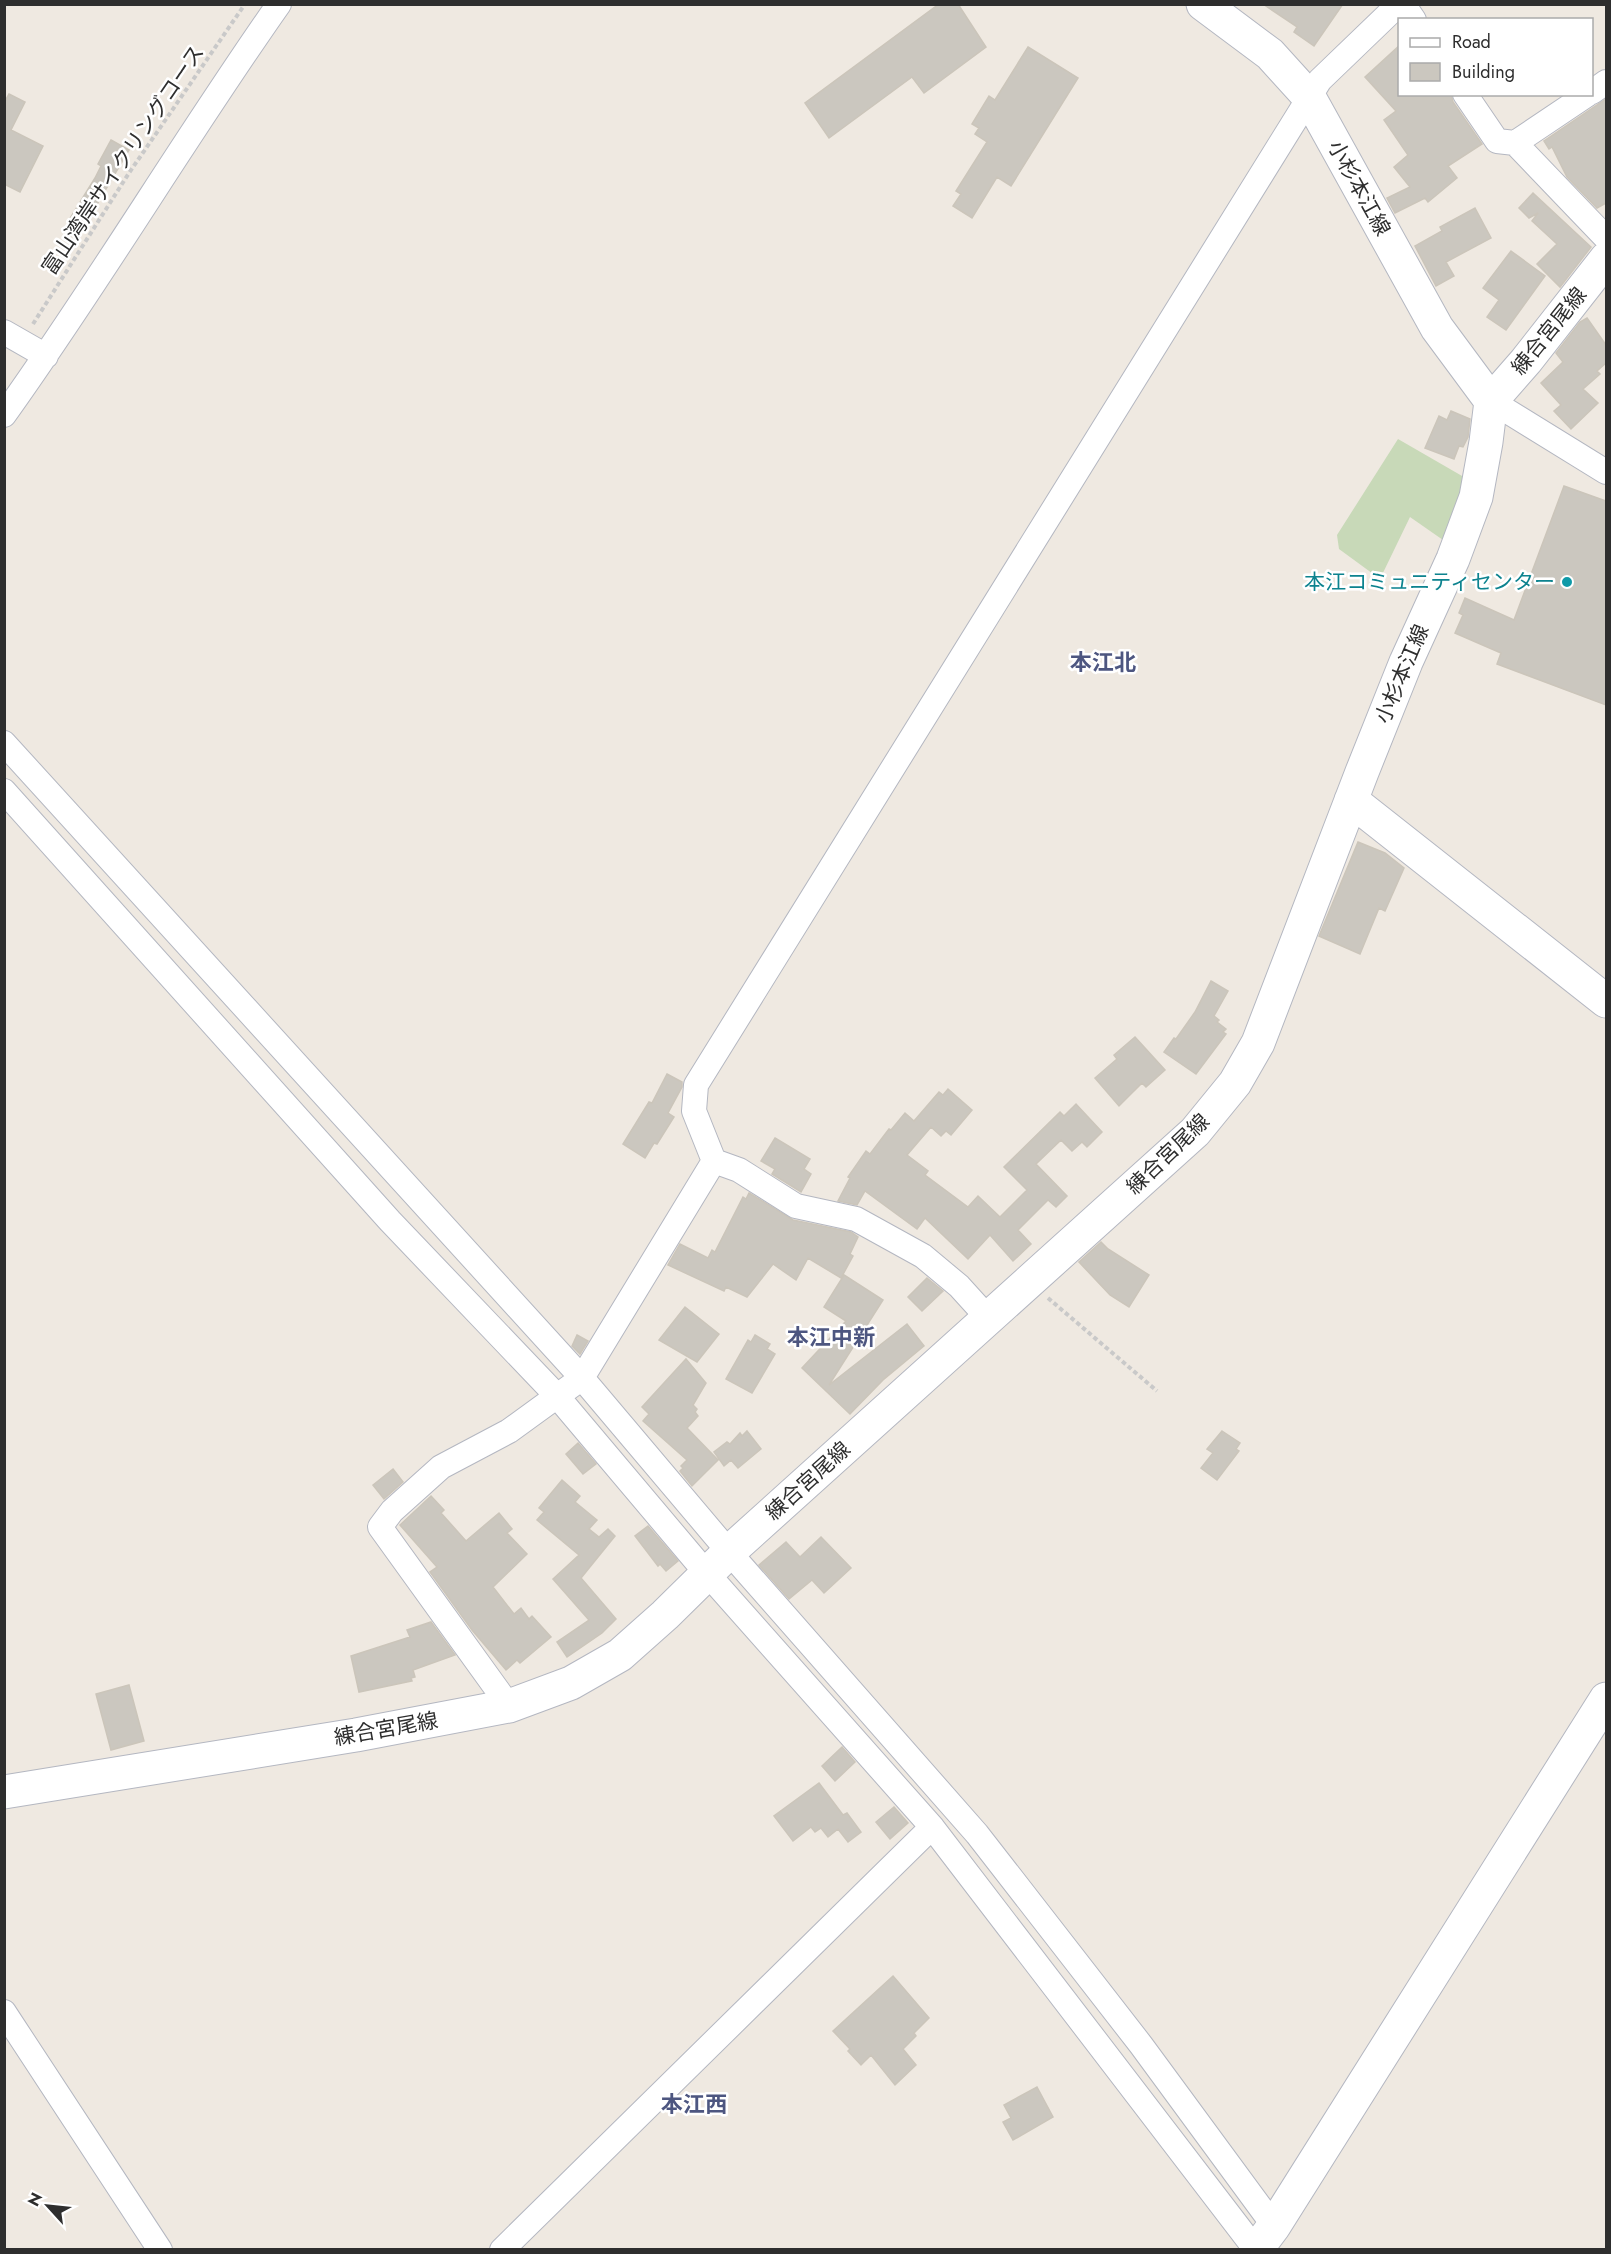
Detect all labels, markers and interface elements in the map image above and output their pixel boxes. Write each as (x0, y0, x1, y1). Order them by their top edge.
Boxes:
legend (1398, 18, 1593, 96)
text: Road (1452, 29, 1491, 55)
street label: 富山湾岸サイクリングコース (35, 39, 211, 281)
text: Building (1452, 59, 1515, 85)
street label: 小杉本江線 (1320, 135, 1398, 241)
street label: 練合宮尾線 (1504, 281, 1594, 381)
place label: 本江コミュニティセンター (1304, 567, 1555, 597)
marker: 本江コミュニティセンター (1560, 575, 1574, 589)
street label: 小杉本江線 (1368, 620, 1436, 728)
district label: 本江北 (1070, 646, 1136, 678)
street label: 練合宮尾線 (1120, 1107, 1216, 1201)
district label: 本江中新 (787, 1321, 875, 1353)
street label: 練合宮尾線 (759, 1435, 857, 1527)
street label: 練合宮尾線 (332, 1705, 440, 1753)
district label: 本江西 (661, 2088, 727, 2120)
north arrow (18, 2176, 78, 2236)
text: N (22, 2189, 48, 2210)

